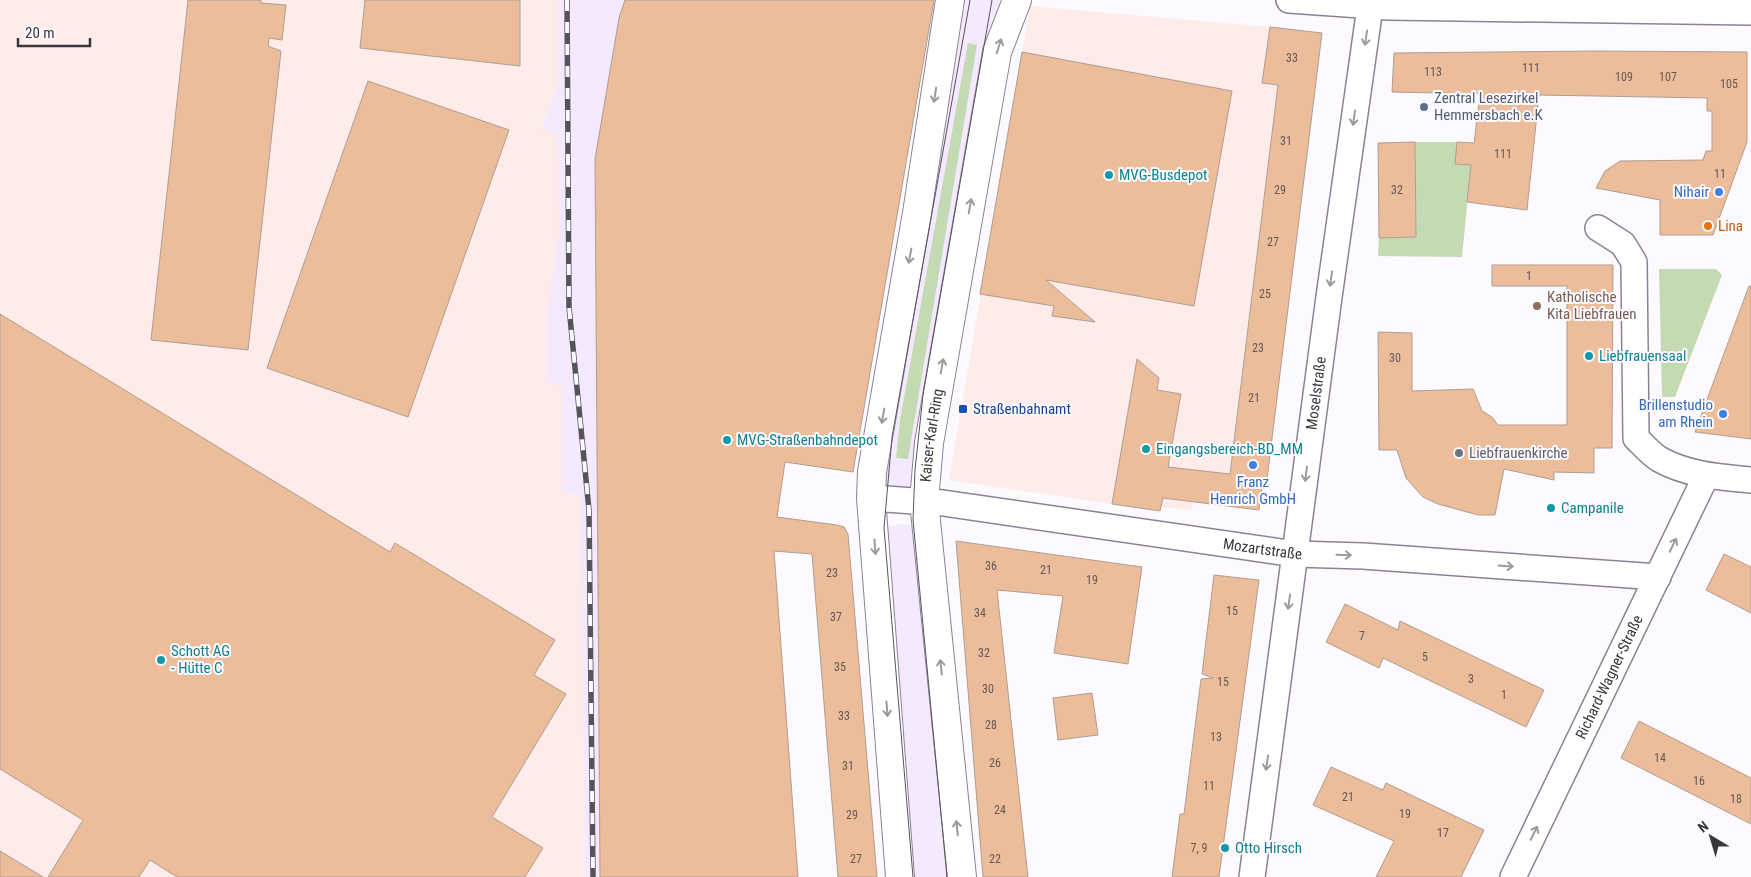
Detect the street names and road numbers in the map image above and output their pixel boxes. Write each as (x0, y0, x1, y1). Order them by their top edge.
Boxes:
street label: Moselstraße (1302, 355, 1330, 431)
street label: Kaiser-Karl-Ring (917, 387, 947, 483)
street label: Mozartstraße (1222, 535, 1302, 563)
street label: Richard-Wagner-Straße (1572, 612, 1647, 742)

